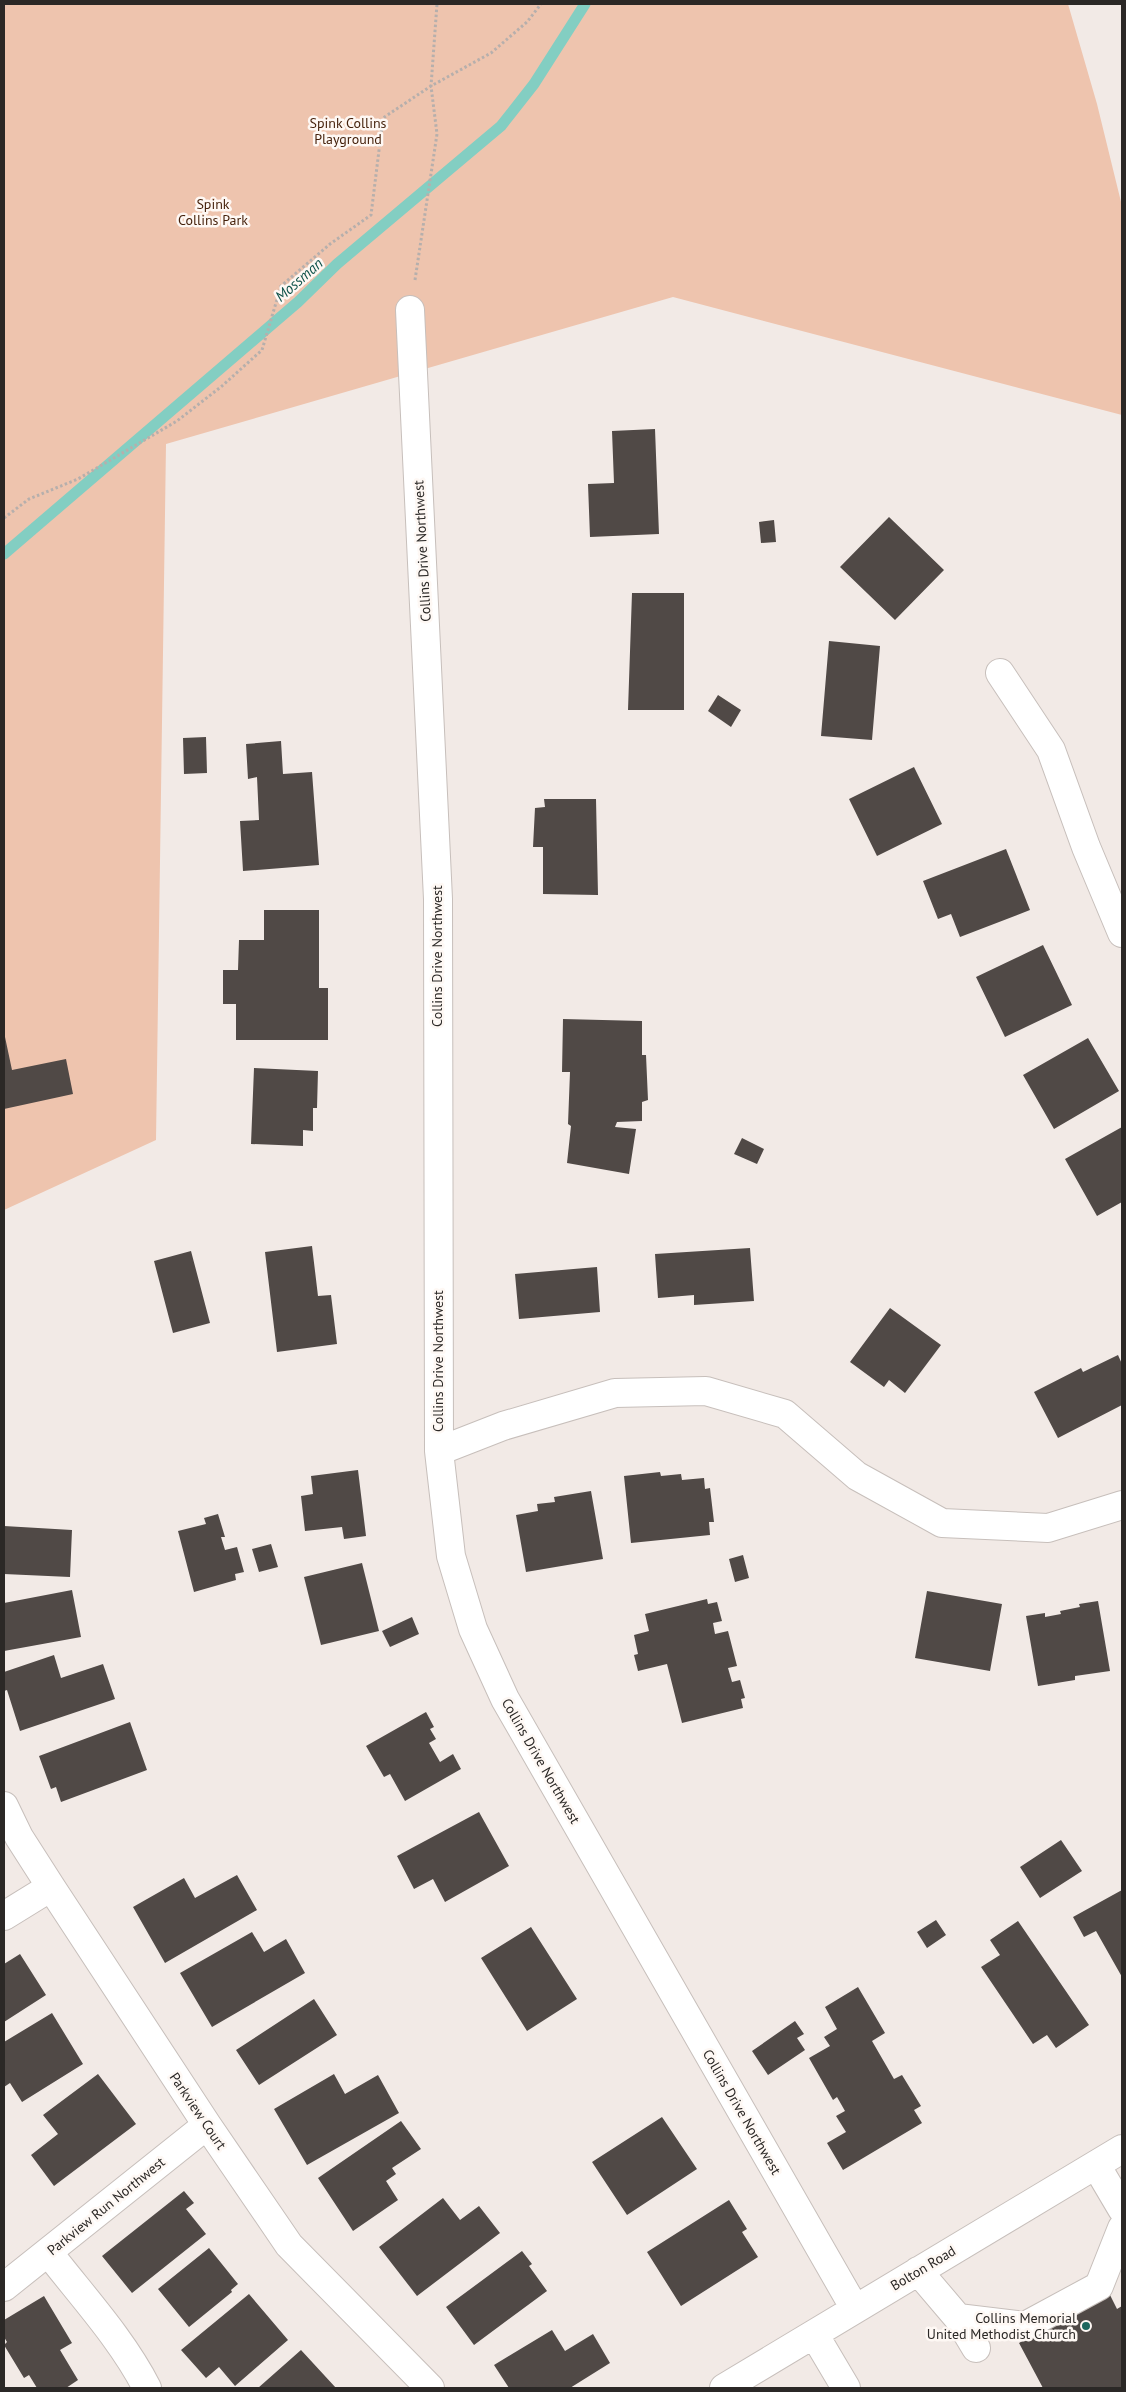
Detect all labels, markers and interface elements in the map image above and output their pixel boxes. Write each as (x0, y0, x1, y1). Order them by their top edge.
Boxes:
park label: Spink Collins Playground (310, 114, 387, 148)
park label: Spink Collins Park (178, 195, 248, 229)
water label: Mossman (271, 254, 327, 306)
street label: Collins Drive Northwest (409, 480, 435, 622)
street label: Collins Drive Northwest (428, 885, 446, 1027)
street label: Collins Drive Northwest (429, 1290, 447, 1432)
street label: Collins Drive Northwest (498, 1695, 584, 1827)
street label: Collins Drive Northwest (699, 2046, 785, 2178)
street label: Parkview Court (166, 2069, 231, 2153)
street label: Parkview Run Northwest (43, 2153, 169, 2259)
street label: Bolton Road (887, 2242, 959, 2294)
place label: Collins Memorial United Methodist Church (927, 2309, 1076, 2343)
marker: Collins Memorial United Methodist Church (1080, 2320, 1092, 2332)

